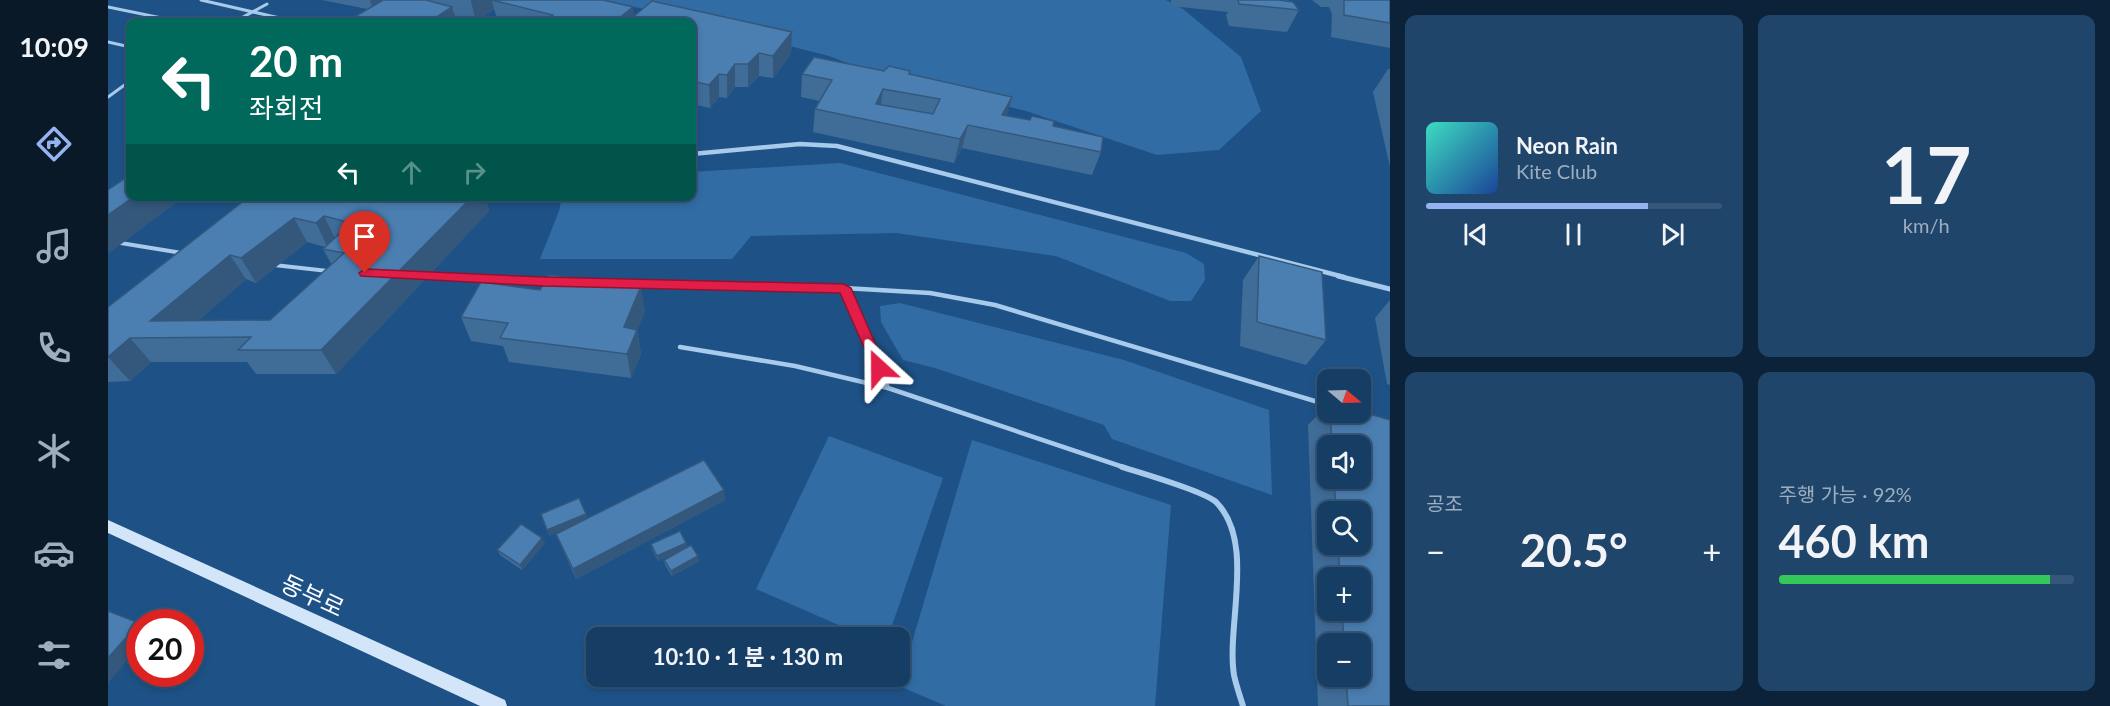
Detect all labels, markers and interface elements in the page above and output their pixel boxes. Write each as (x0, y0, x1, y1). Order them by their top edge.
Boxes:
text: 10:09 (19, 30, 89, 63)
text: 20 m (249, 36, 343, 86)
icon: left (150, 42, 228, 120)
text: 좌회전 (249, 91, 324, 124)
icon: directions (33, 123, 75, 165)
text: 17 (1881, 127, 1971, 221)
text: Neon Rain (1516, 132, 1618, 159)
icon: left (332, 156, 365, 189)
icon: ahead (395, 156, 428, 189)
icon: right (458, 156, 491, 189)
text: Kite Club (1516, 159, 1597, 183)
pin (339, 211, 390, 273)
text: km/h (1903, 213, 1950, 237)
icon: previous (1459, 218, 1492, 251)
icon: pause (1557, 218, 1590, 251)
icon: next (1656, 218, 1689, 251)
icon: arrive (348, 220, 381, 253)
icon: music (33, 225, 75, 267)
icon: phone (33, 327, 75, 369)
position arrow (847, 336, 911, 400)
north arrow (1317, 369, 1371, 423)
map controls (1317, 369, 1371, 687)
icon: climate (33, 430, 75, 472)
button: sound (1317, 435, 1371, 489)
text: 주행 가능 · 92% (1779, 482, 1912, 506)
text: 공조 (1426, 491, 1463, 515)
button: search (1317, 501, 1371, 555)
text: 460 km (1779, 514, 1929, 568)
text: 20.5° (1520, 523, 1628, 577)
text: − (1426, 531, 1445, 571)
text: + (1702, 531, 1722, 571)
icon: car (33, 532, 75, 574)
button: + (1317, 567, 1371, 621)
street label: 동부로 (277, 568, 349, 622)
speed limit sign: 20 (126, 609, 204, 687)
button: − (1317, 633, 1371, 687)
icon: filters (33, 634, 75, 676)
text: 10:10 · 1 분 · 130 m (653, 643, 843, 670)

